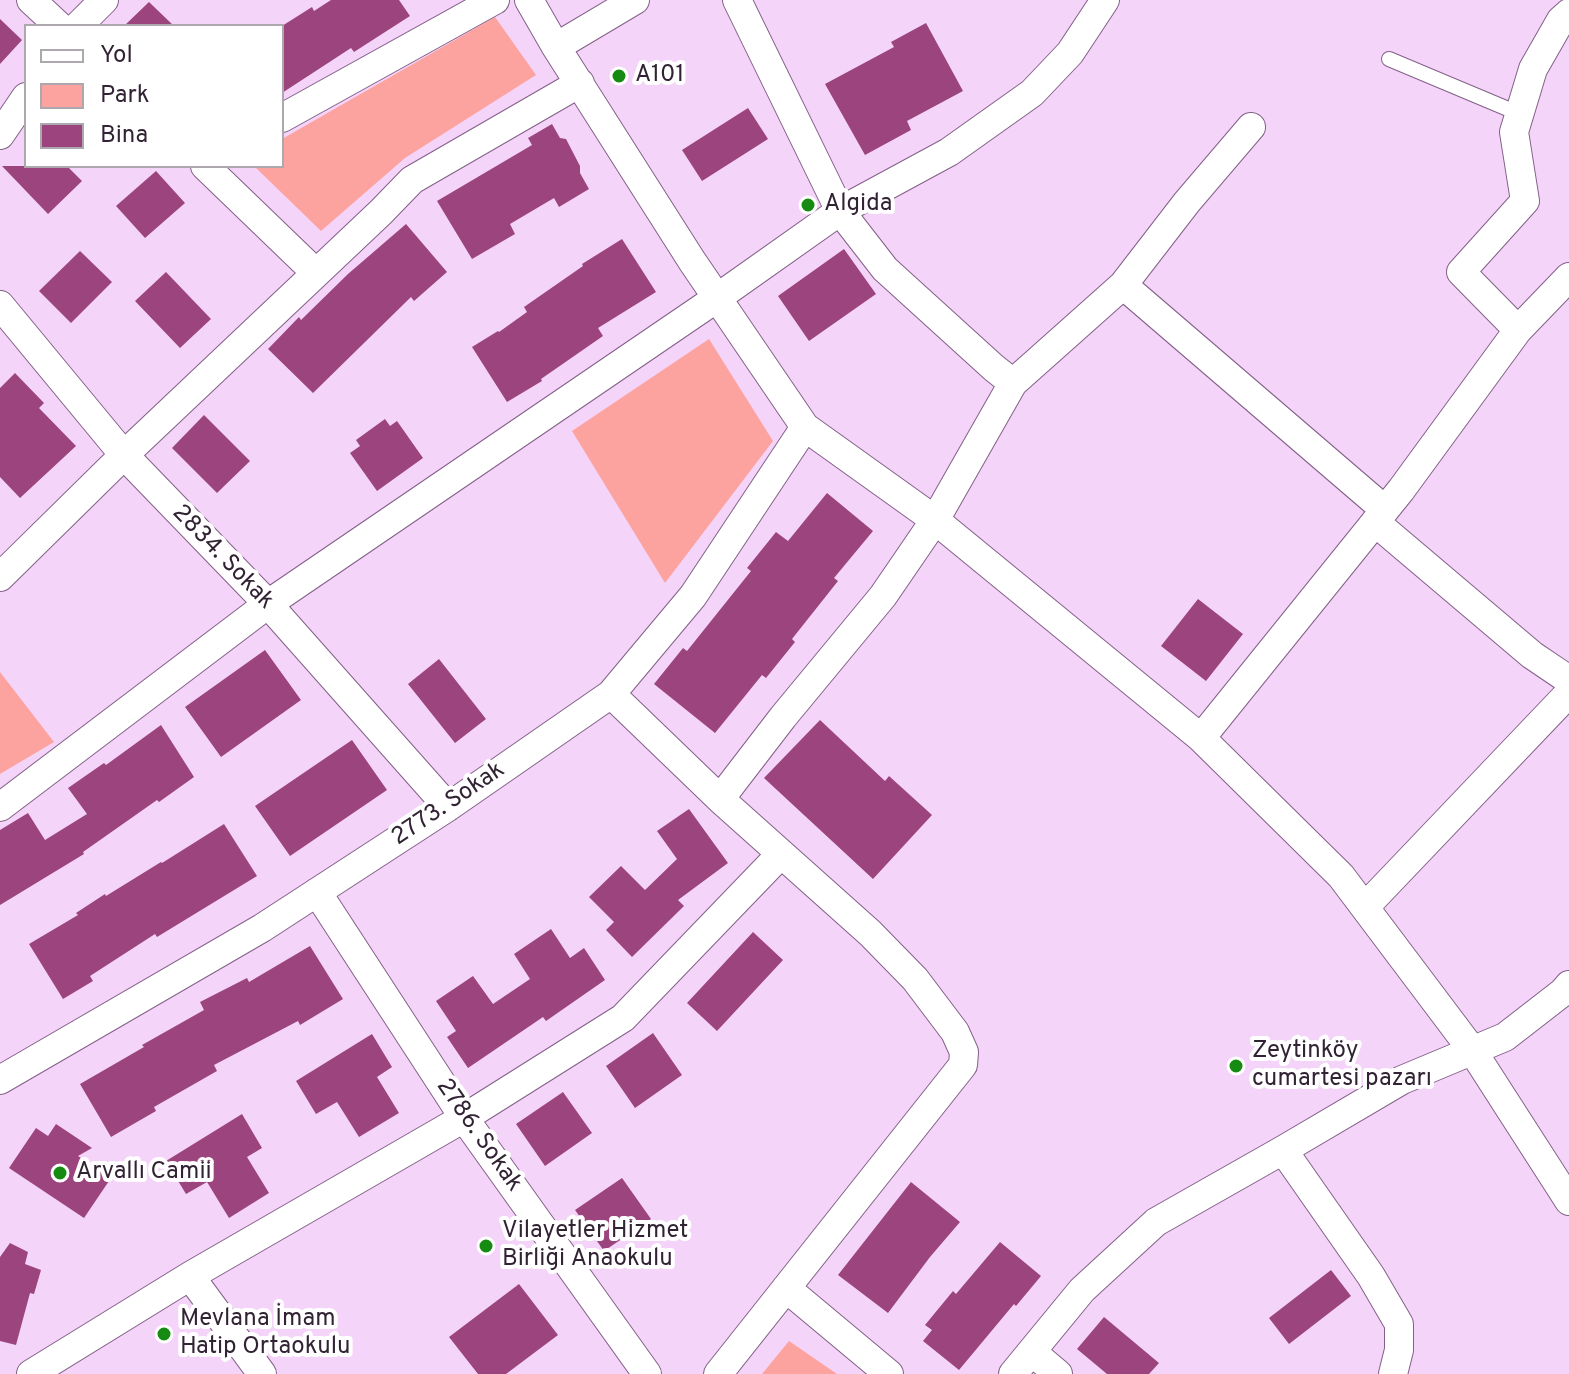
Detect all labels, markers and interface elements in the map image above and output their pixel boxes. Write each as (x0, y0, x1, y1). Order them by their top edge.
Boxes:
legend (24, 24, 284, 168)
text: Yol (100, 41, 133, 71)
place label: A101 (635, 62, 684, 90)
marker: A101 (610, 67, 628, 85)
text: Park (100, 81, 150, 111)
text: Bina (100, 121, 148, 151)
place label: Algida (824, 191, 892, 219)
marker: Algida (799, 196, 817, 214)
street label: 2834. Sokak (165, 500, 279, 616)
street label: 2773. Sokak (387, 757, 511, 853)
place label: Zeytinköy cumartesi pazarı (1252, 1038, 1432, 1094)
marker: Zeytinköy cumartesi pazarı (1227, 1057, 1245, 1075)
street label: 2786. Sokak (429, 1074, 527, 1198)
place label: Arvallı Camii (76, 1159, 212, 1187)
marker: Arvallı Camii (51, 1164, 69, 1182)
place label: Vilayetler Hizmet Birliği Anaokulu (502, 1218, 688, 1274)
marker: Vilayetler Hizmet Birliği Anaokulu (477, 1237, 495, 1255)
place label: Mevlana İmam Hatip Ortaokulu (180, 1306, 350, 1362)
marker: Mevlana İmam Hatip Ortaokulu (155, 1325, 173, 1343)

